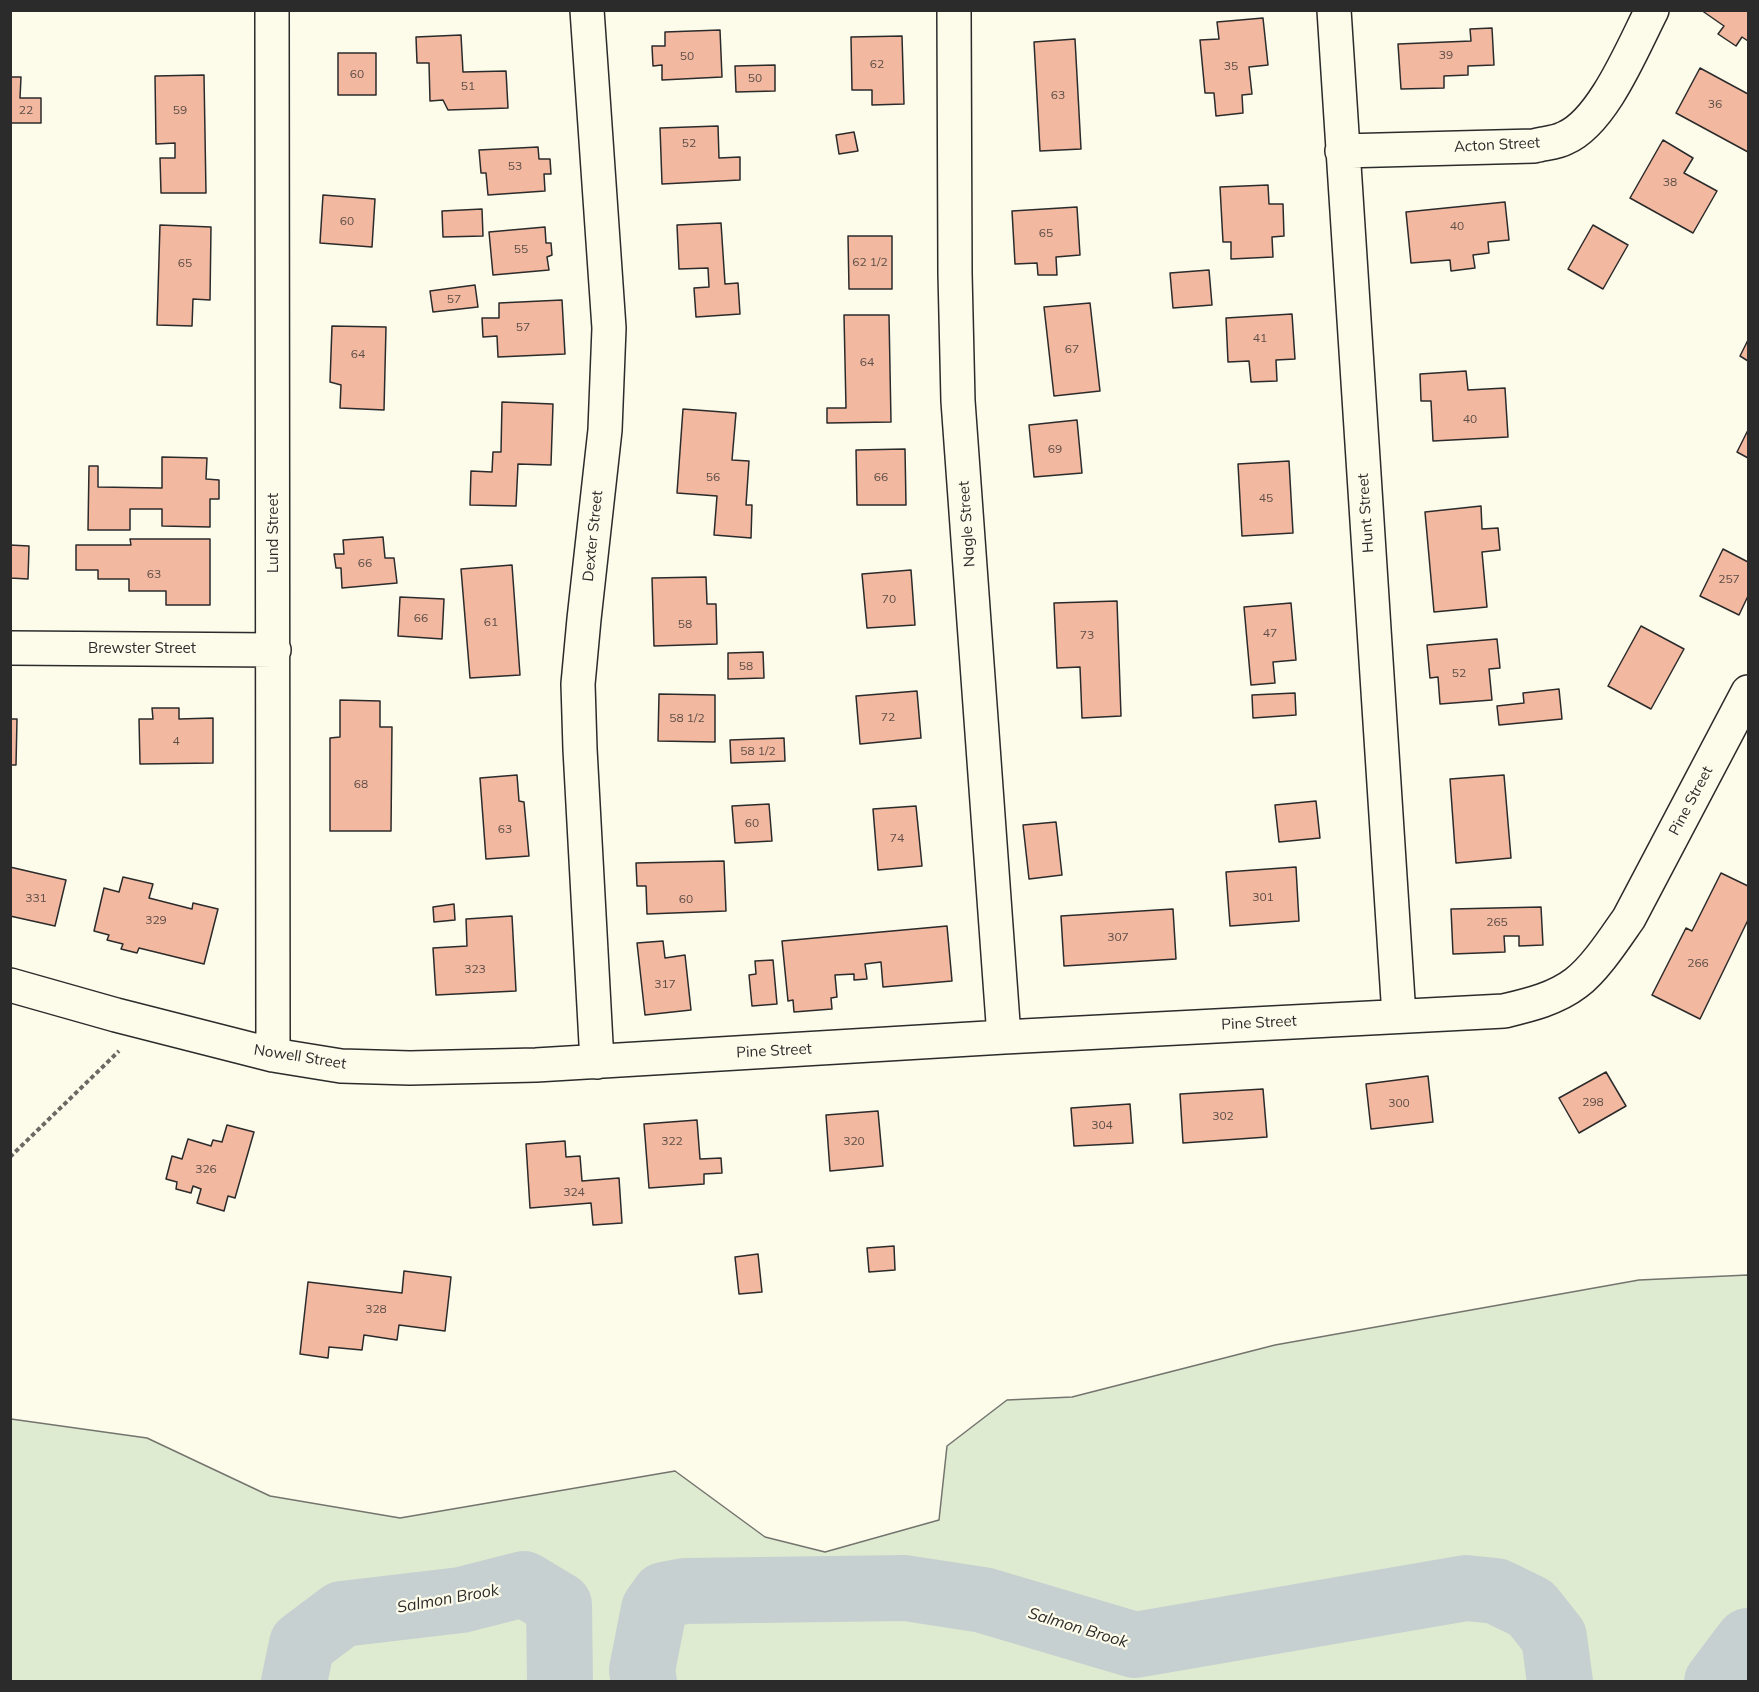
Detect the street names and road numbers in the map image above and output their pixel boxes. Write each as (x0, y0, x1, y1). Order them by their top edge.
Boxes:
street label: Acton Street (1453, 134, 1541, 156)
street label: Hunt Street (1354, 473, 1378, 553)
street label: Nagle Street (955, 480, 979, 568)
street label: Dexter Street (579, 490, 607, 582)
street label: Lund Street (264, 493, 282, 573)
street label: Brewster Street (88, 639, 196, 657)
street label: Pine Street (1665, 763, 1717, 839)
street label: Pine Street (1221, 1012, 1297, 1034)
street label: Pine Street (736, 1040, 812, 1062)
street label: Nowell Street (253, 1041, 347, 1073)

